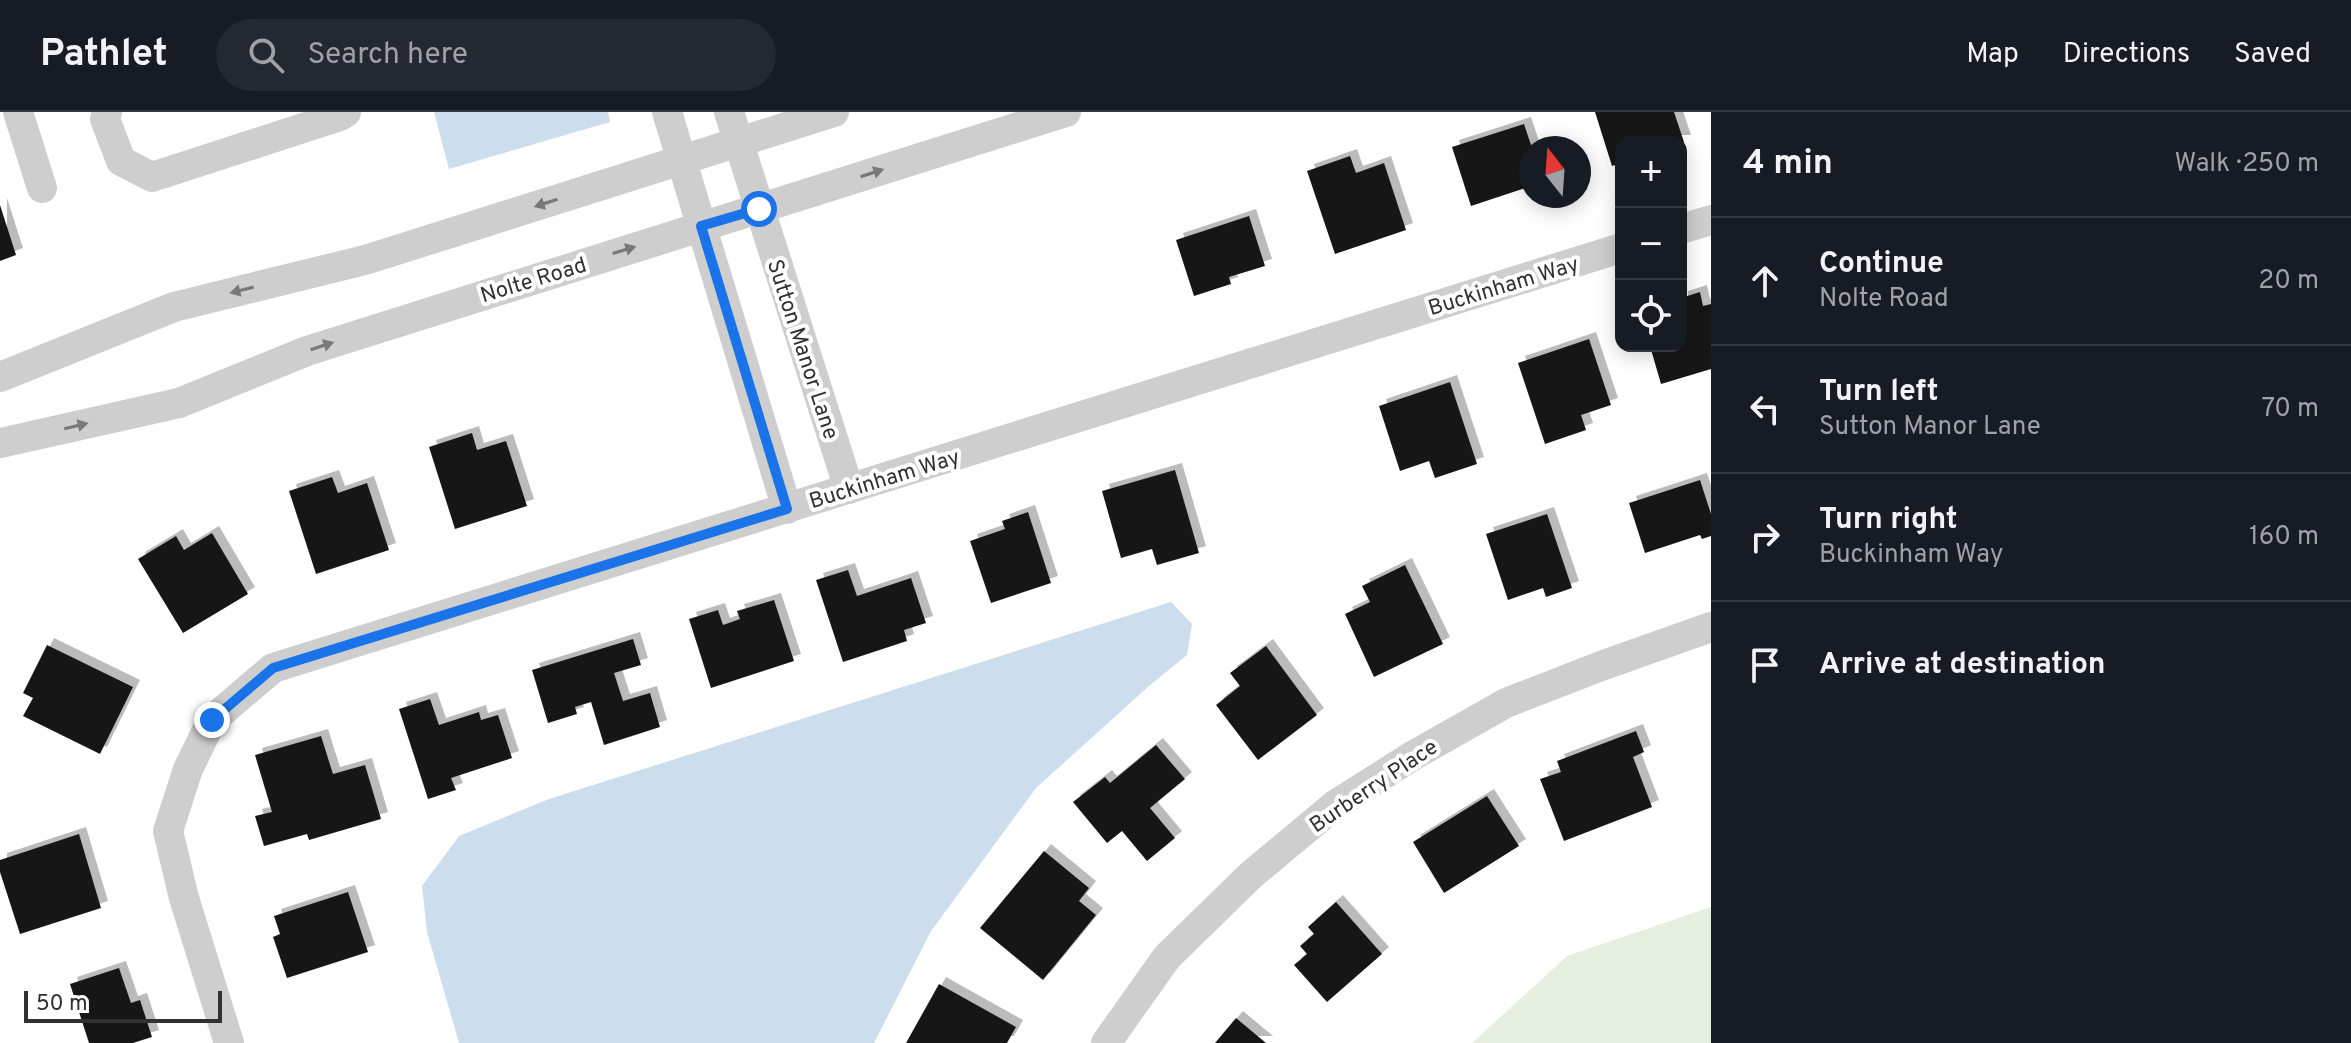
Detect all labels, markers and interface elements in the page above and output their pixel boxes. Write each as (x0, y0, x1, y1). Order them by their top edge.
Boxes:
search box (216, 19, 776, 91)
text: Pathlet (40, 31, 168, 80)
icon: search (244, 33, 288, 77)
text: Search here (308, 37, 468, 74)
text: Map (1966, 37, 2019, 73)
text: Directions (2063, 37, 2190, 73)
text: Saved (2234, 37, 2311, 73)
north arrow (1519, 136, 1591, 208)
map controls (1615, 136, 1687, 352)
button: + (1615, 136, 1687, 208)
text: 4 min (1743, 143, 1833, 186)
text: Walk · 250 m (2174, 148, 2319, 181)
one-way arrow (860, 166, 884, 179)
route start (741, 191, 777, 227)
one-way arrow (534, 197, 558, 209)
button: − (1615, 208, 1687, 280)
one-way arrow (612, 244, 636, 256)
text: Continue (1819, 246, 1944, 283)
street label: Nolte Road (477, 252, 590, 310)
street label: Buckinham Way (1425, 252, 1582, 323)
street label: Sutton Manor Lane (760, 256, 843, 443)
icon: ahead (1743, 259, 1787, 303)
text: 20 m (2258, 265, 2319, 298)
button: locate (1615, 280, 1687, 352)
text: Nolte Road (1819, 283, 1949, 316)
one-way arrow (230, 284, 255, 297)
one-way arrow (311, 339, 335, 351)
text: Turn left (1819, 374, 1939, 411)
icon: left (1743, 387, 1787, 431)
text: 70 m (2261, 393, 2319, 426)
text: Sutton Manor Lane (1819, 411, 2041, 444)
one-way arrow (64, 419, 89, 432)
street label: Buckinham Way (806, 445, 963, 516)
text: Turn right (1819, 502, 1957, 539)
icon: right (1743, 515, 1787, 559)
text: 160 m (2249, 521, 2319, 554)
text: Buckinham Way (1819, 539, 2004, 572)
icon: arrive (1743, 643, 1787, 687)
text: Arrive at destination (1819, 647, 2105, 684)
route end (194, 702, 230, 738)
street label: Burberry Place (1305, 734, 1444, 840)
scale bar (24, 987, 222, 1023)
text: 50 m (36, 991, 88, 1018)

